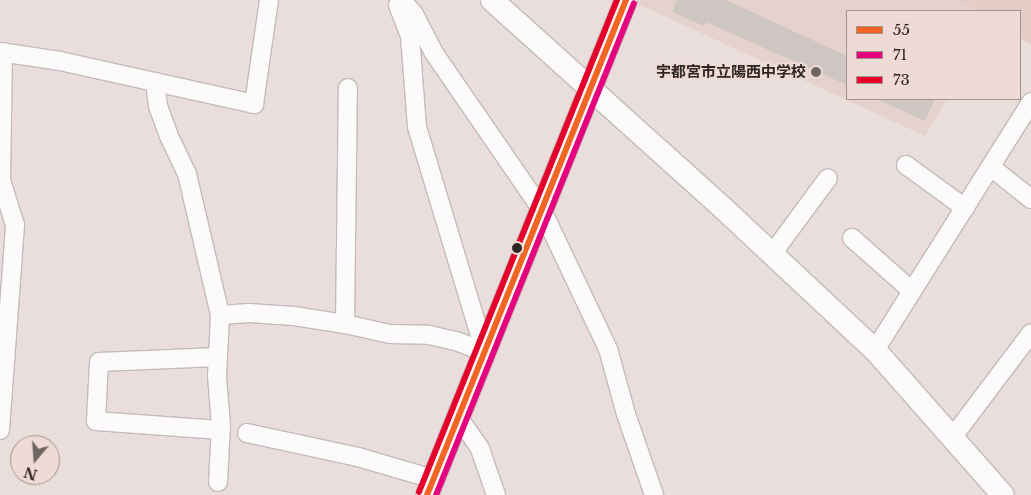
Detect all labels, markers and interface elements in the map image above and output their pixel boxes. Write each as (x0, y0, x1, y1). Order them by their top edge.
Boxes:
legend (846, 10, 1021, 100)
text: 55 (893, 20, 910, 39)
text: 71 (893, 45, 907, 64)
place label: 宇都宮市立陽西中学校 (656, 63, 806, 81)
marker: 宇都宮市立陽西中学校 (810, 66, 822, 78)
text: 73 (893, 70, 910, 89)
unlabelled marker (512, 243, 522, 253)
north arrow (10, 435, 60, 485)
text: N (22, 463, 40, 484)

